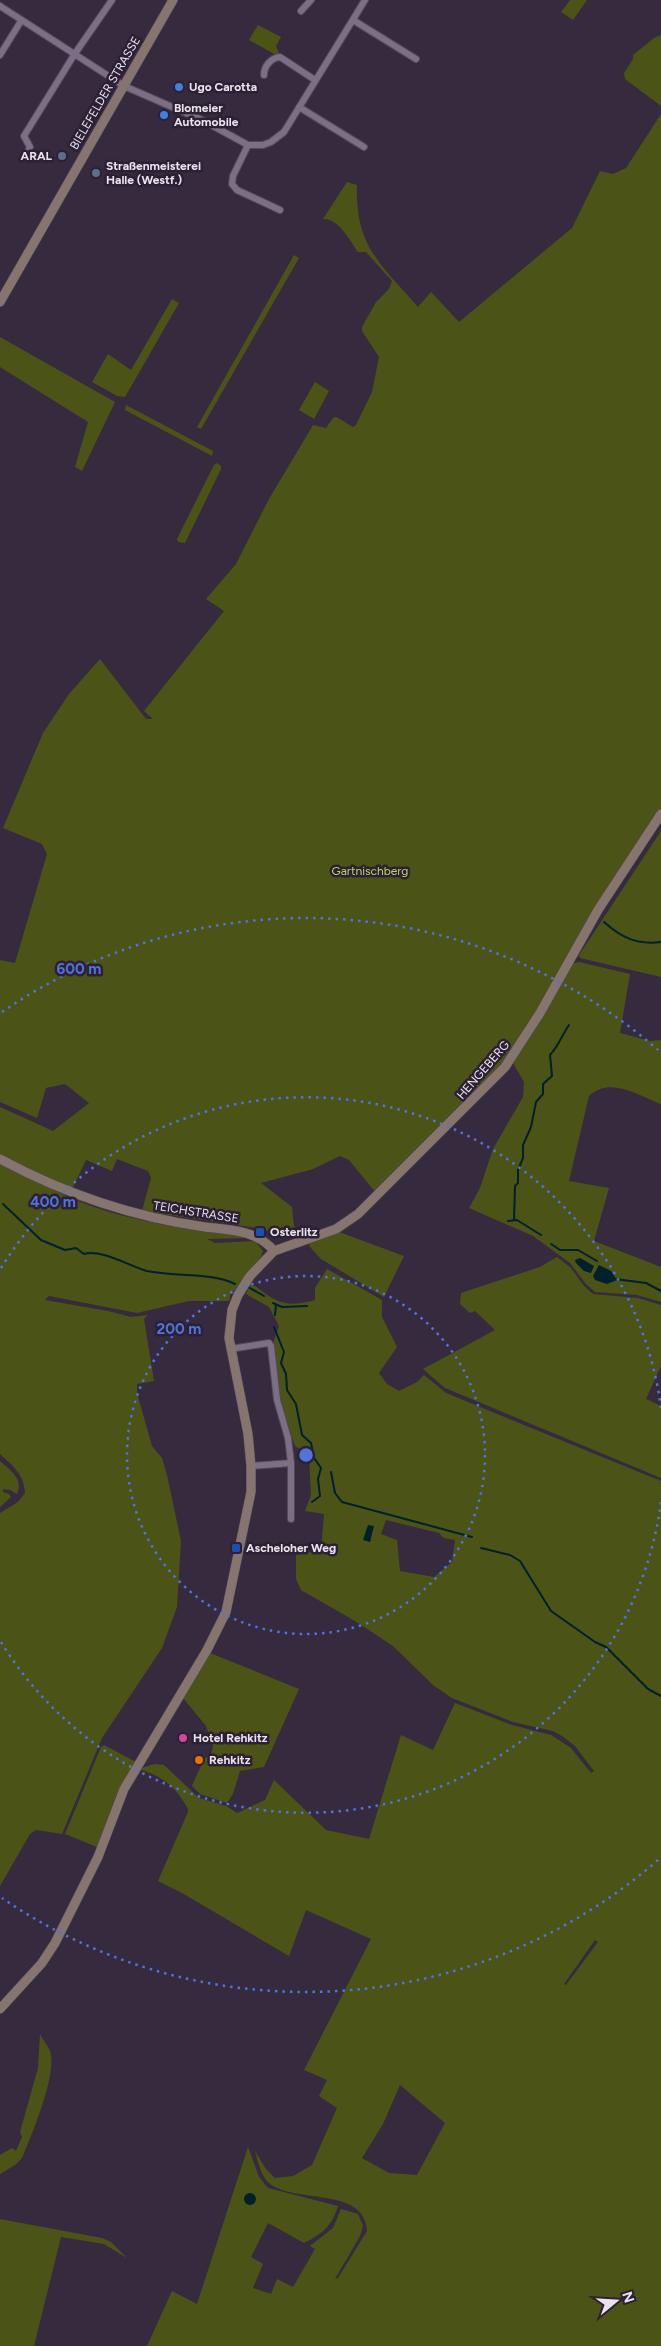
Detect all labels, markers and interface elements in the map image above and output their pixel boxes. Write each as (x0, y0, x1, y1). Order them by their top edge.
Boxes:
street label: BIELEFELDER STRASSE (67, 34, 143, 152)
place label: Ugo Carotta (189, 80, 257, 94)
marker: Ugo Carotta (173, 81, 185, 93)
place label: Blomeier Automobile (174, 101, 239, 129)
marker: Blomeier Automobile (158, 109, 170, 121)
place label: ARAL (21, 149, 53, 163)
marker: ARAL (56, 150, 68, 162)
place label: Straßenmeisterei Halle (Westf.) (106, 159, 201, 187)
marker: Straßenmeisterei Halle (Westf.) (90, 167, 102, 179)
park label: Gartnischberg (332, 864, 408, 878)
text: 600 m (57, 960, 101, 978)
street label: HENGEBERG (454, 1038, 512, 1102)
text: 400 m (30, 1193, 76, 1211)
street label: TEICHSTRASSE (152, 1198, 240, 1226)
place label: Osterlitz (270, 1225, 318, 1239)
marker: Osterlitz (254, 1226, 266, 1238)
text: 200 m (157, 1320, 201, 1338)
centre of rings (297, 1446, 315, 1464)
place label: Ascheloher Weg (246, 1541, 336, 1555)
marker: Ascheloher Weg (230, 1542, 242, 1554)
place label: Hotel Rehkitz (193, 1731, 268, 1745)
marker: Hotel Rehkitz (177, 1732, 189, 1744)
place label: Rehkitz (209, 1753, 251, 1767)
marker: Rehkitz (193, 1754, 205, 1766)
north arrow (591, 2276, 641, 2326)
text: N (618, 2289, 638, 2305)

